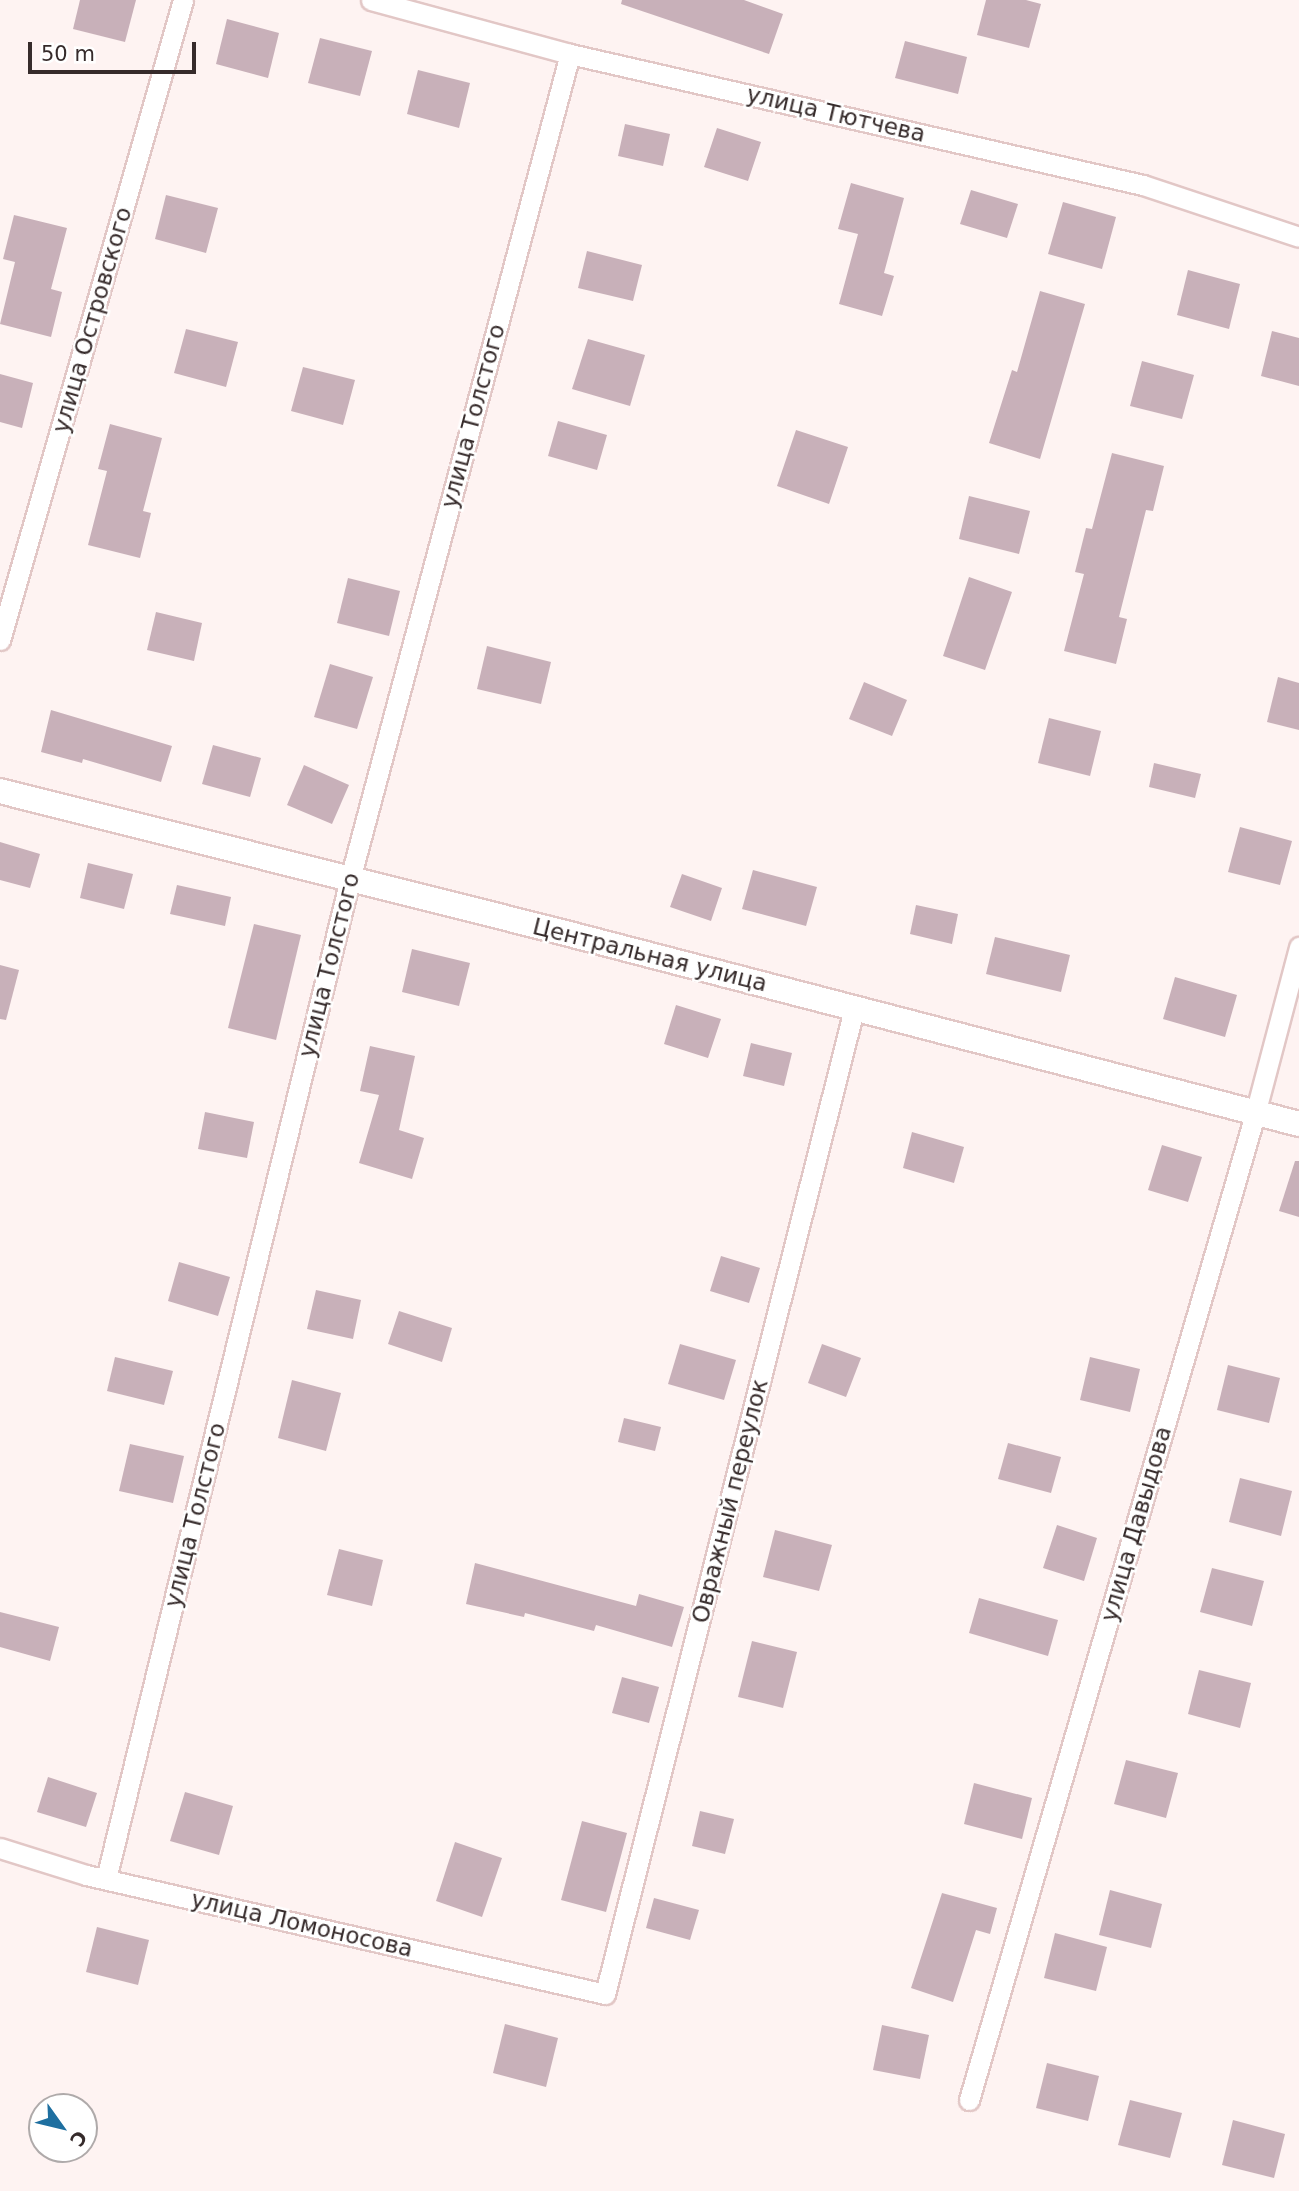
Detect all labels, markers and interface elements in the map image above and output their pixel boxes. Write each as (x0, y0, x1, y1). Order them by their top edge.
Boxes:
scale bar (32, 28, 200, 72)
text: 50 m (41, 42, 95, 66)
street label: улица Тютчева (744, 80, 928, 148)
street label: улица Островского (47, 204, 137, 436)
street label: улица Толстого (435, 321, 511, 511)
street label: улица Толстого (293, 870, 365, 1060)
street label: Центральная улица (530, 912, 770, 998)
street label: Овражный переулок (686, 1376, 774, 1626)
street label: улица Толстого (159, 1420, 231, 1610)
street label: улица Давыдова (1095, 1423, 1177, 1625)
street label: улица Ломоносова (189, 1885, 415, 1963)
north arrow (28, 2093, 98, 2163)
text: С (66, 2127, 92, 2151)

